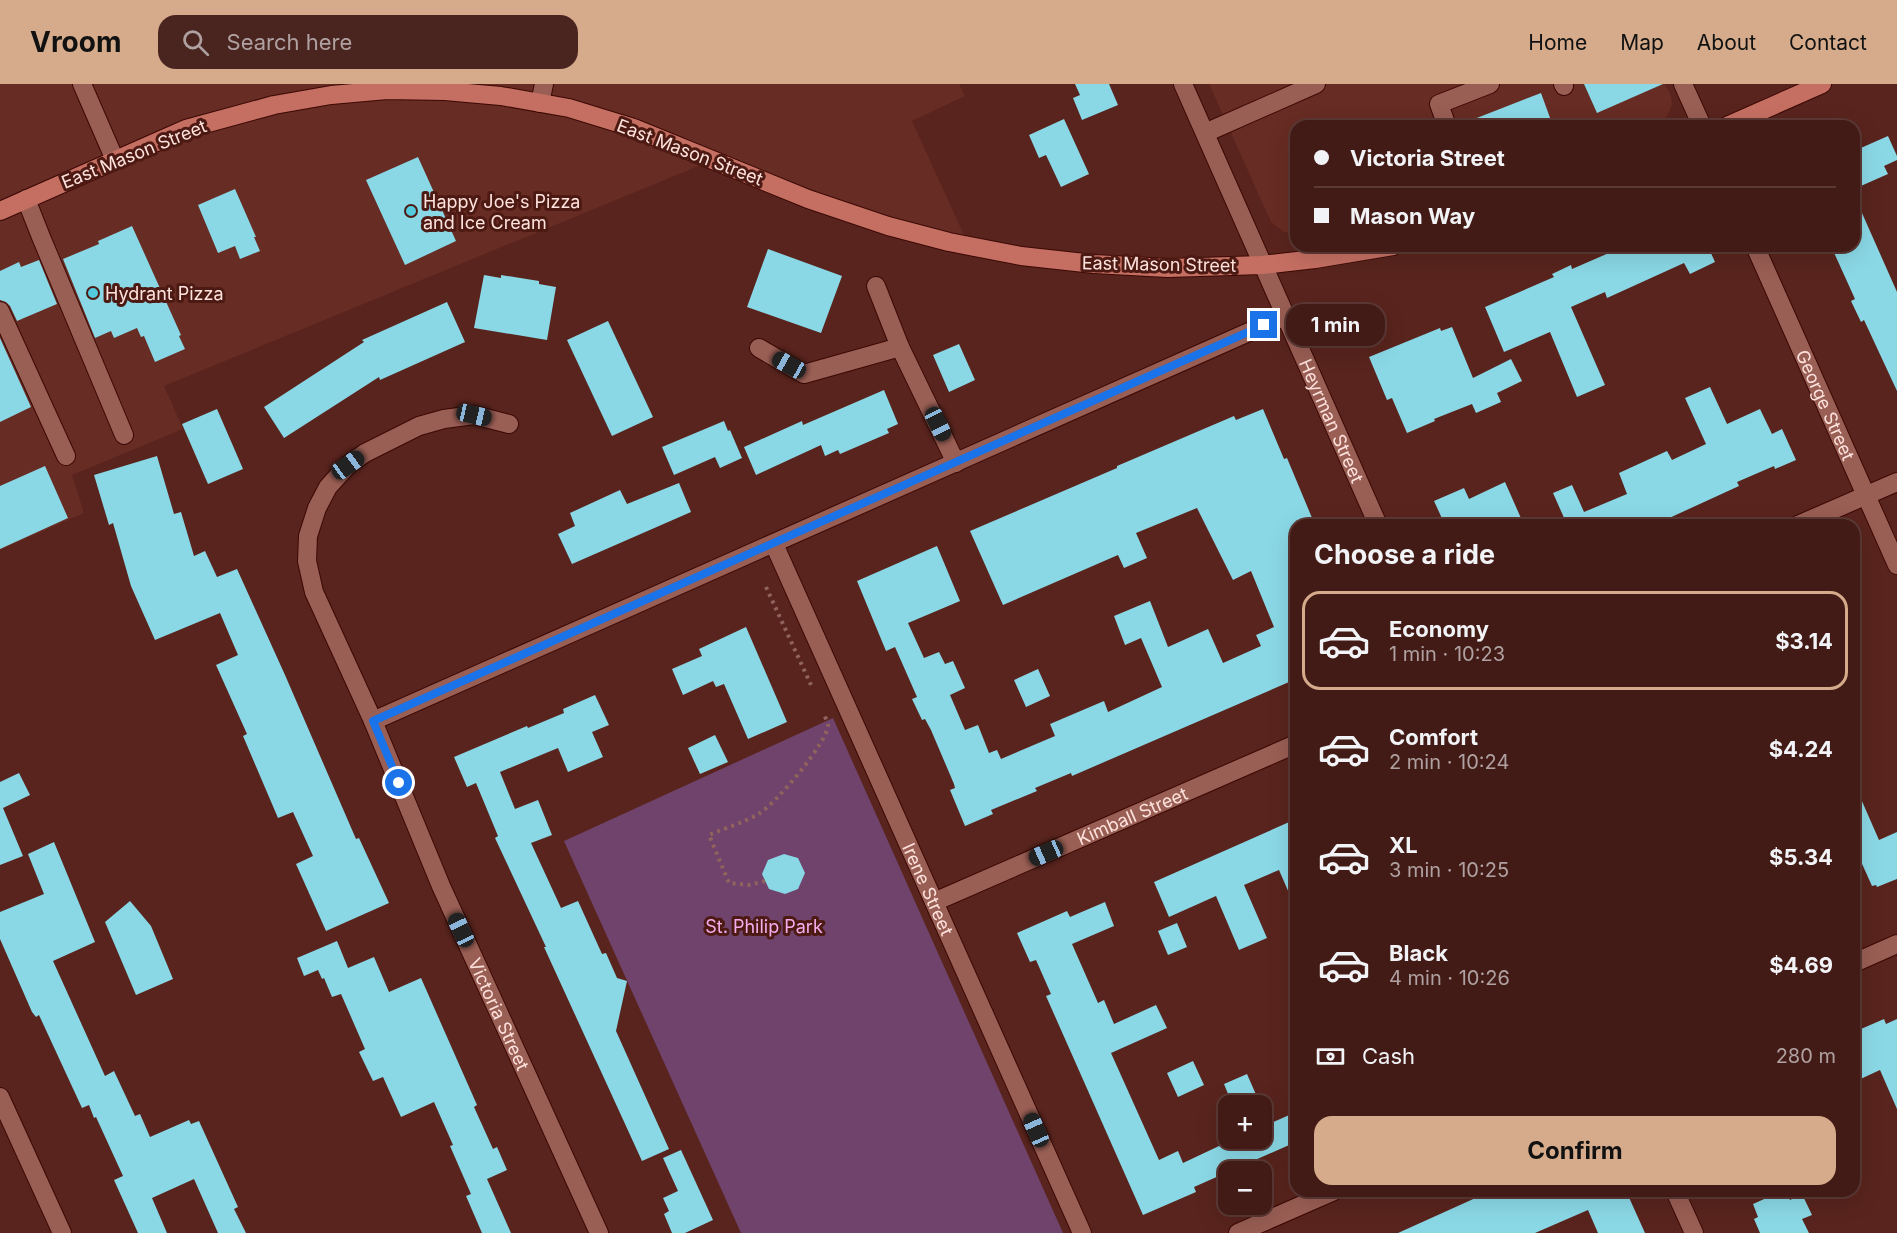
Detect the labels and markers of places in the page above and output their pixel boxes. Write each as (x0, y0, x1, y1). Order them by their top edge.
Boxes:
place label: Happy Joe's Pizza and Ice Cream (423, 191, 580, 233)
marker: Happy Joe's Pizza and Ice Cream (404, 204, 418, 218)
place label: Hydrant Pizza (105, 283, 224, 304)
marker: Hydrant Pizza (86, 286, 100, 300)

